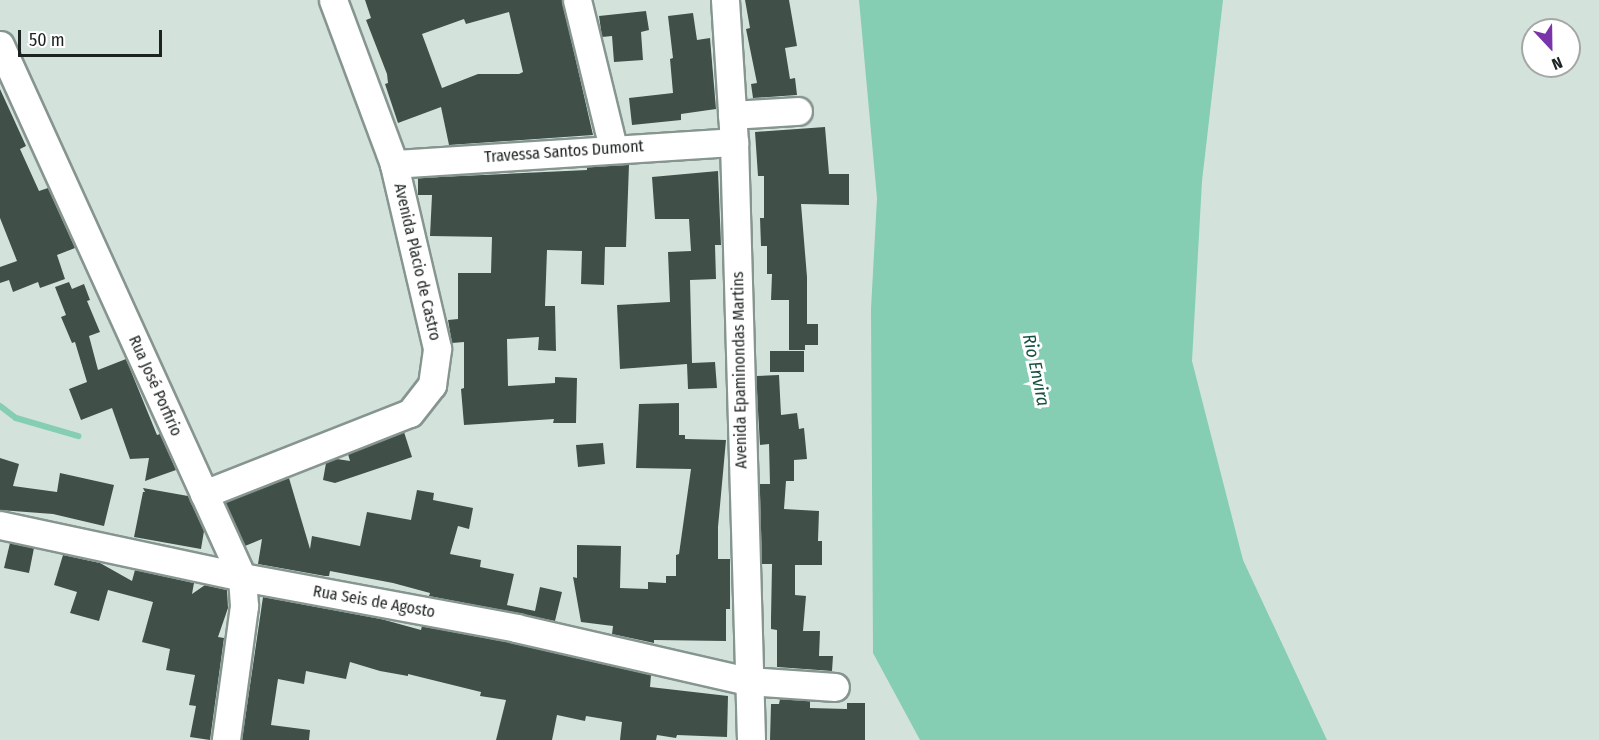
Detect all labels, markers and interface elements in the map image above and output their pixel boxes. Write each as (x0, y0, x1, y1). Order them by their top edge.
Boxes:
scale bar (21, 18, 165, 56)
north arrow (1521, 18, 1581, 78)
text: 50 m (29, 29, 65, 51)
text: N (1549, 53, 1565, 74)
street label: Travessa Santos Dumont (484, 137, 644, 167)
street label: Avenida Placio de Castro (390, 181, 444, 343)
street label: Avenida Epaminondas Martins (729, 271, 751, 469)
water label: Rio Envira (1018, 332, 1054, 408)
street label: Rua José Porfirio (124, 333, 186, 439)
street label: Rua Seis de Agosto (311, 582, 437, 622)

